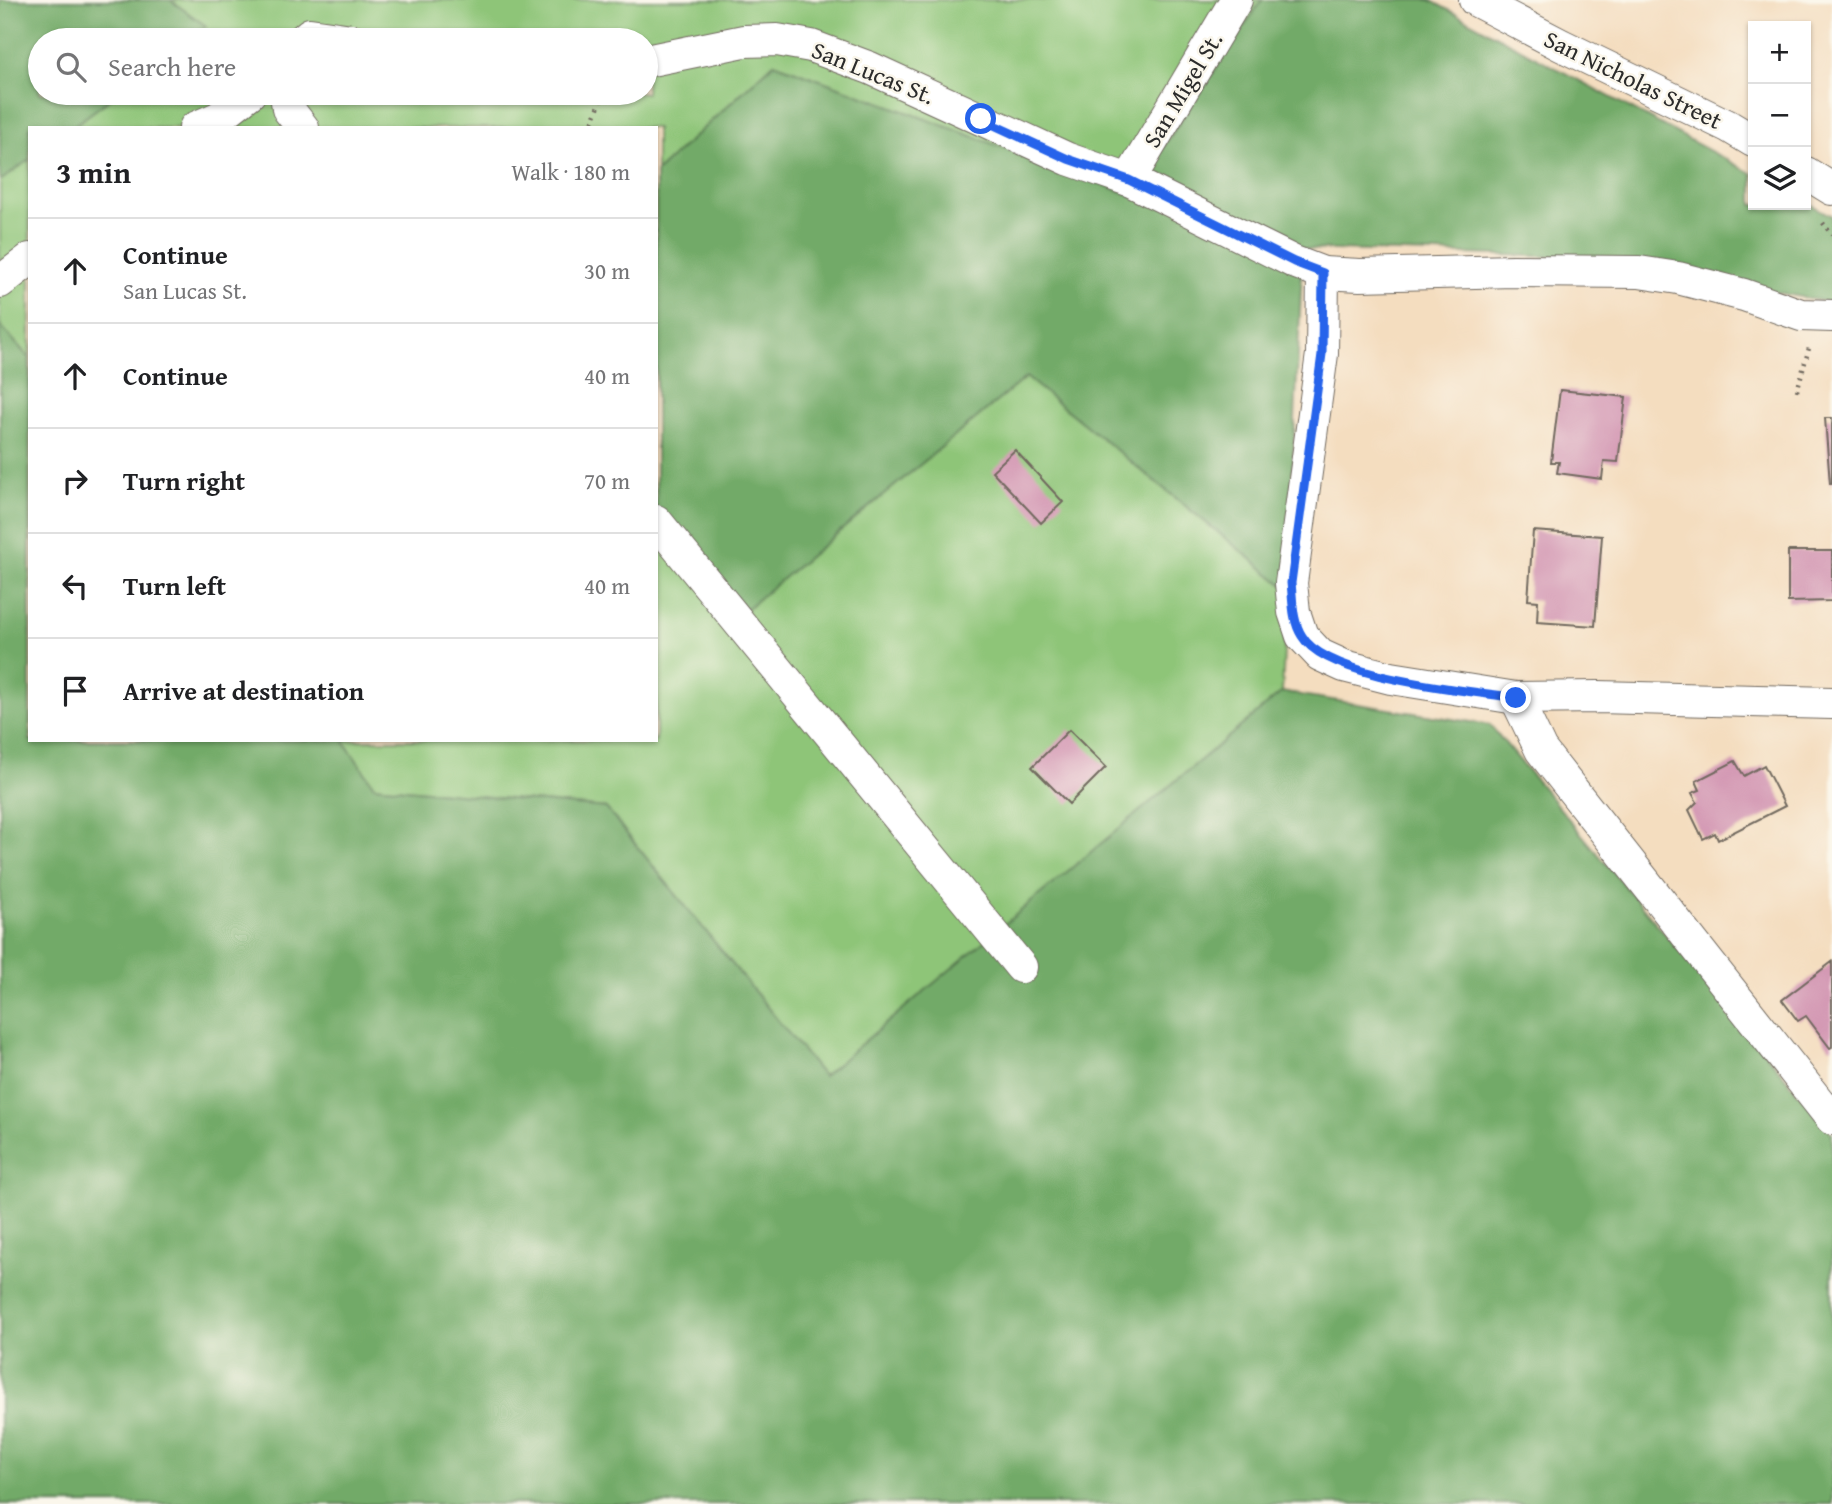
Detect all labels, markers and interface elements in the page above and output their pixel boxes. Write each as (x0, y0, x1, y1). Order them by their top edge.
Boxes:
street label: San Nicholas Street (1538, 21, 1728, 138)
map controls (1748, 21, 1811, 210)
button: + (1748, 21, 1811, 84)
street label: San Migel St. (1134, 25, 1231, 154)
search box (28, 28, 658, 105)
street label: San Lucas St. (807, 32, 940, 113)
text: Search here (108, 47, 236, 86)
icon: search (52, 48, 90, 86)
button: − (1748, 84, 1811, 147)
route start (965, 103, 996, 134)
button: layers (1748, 147, 1811, 210)
text: 3 min (56, 150, 131, 194)
text: Walk · 180 m (511, 155, 630, 188)
text: Continue (123, 235, 228, 274)
icon: ahead (56, 252, 94, 290)
text: 30 m (584, 254, 630, 287)
text: San Lucas St. (123, 274, 247, 307)
text: Continue (123, 356, 228, 395)
icon: ahead (56, 357, 94, 395)
text: 40 m (584, 359, 630, 392)
text: Turn right (123, 461, 245, 500)
icon: right (56, 462, 94, 500)
text: 70 m (584, 464, 630, 497)
text: Turn left (123, 566, 226, 605)
icon: left (56, 567, 94, 605)
text: 40 m (584, 569, 630, 602)
text: Arrive at destination (123, 671, 364, 710)
icon: arrive (56, 672, 94, 710)
route end (1500, 682, 1531, 713)

